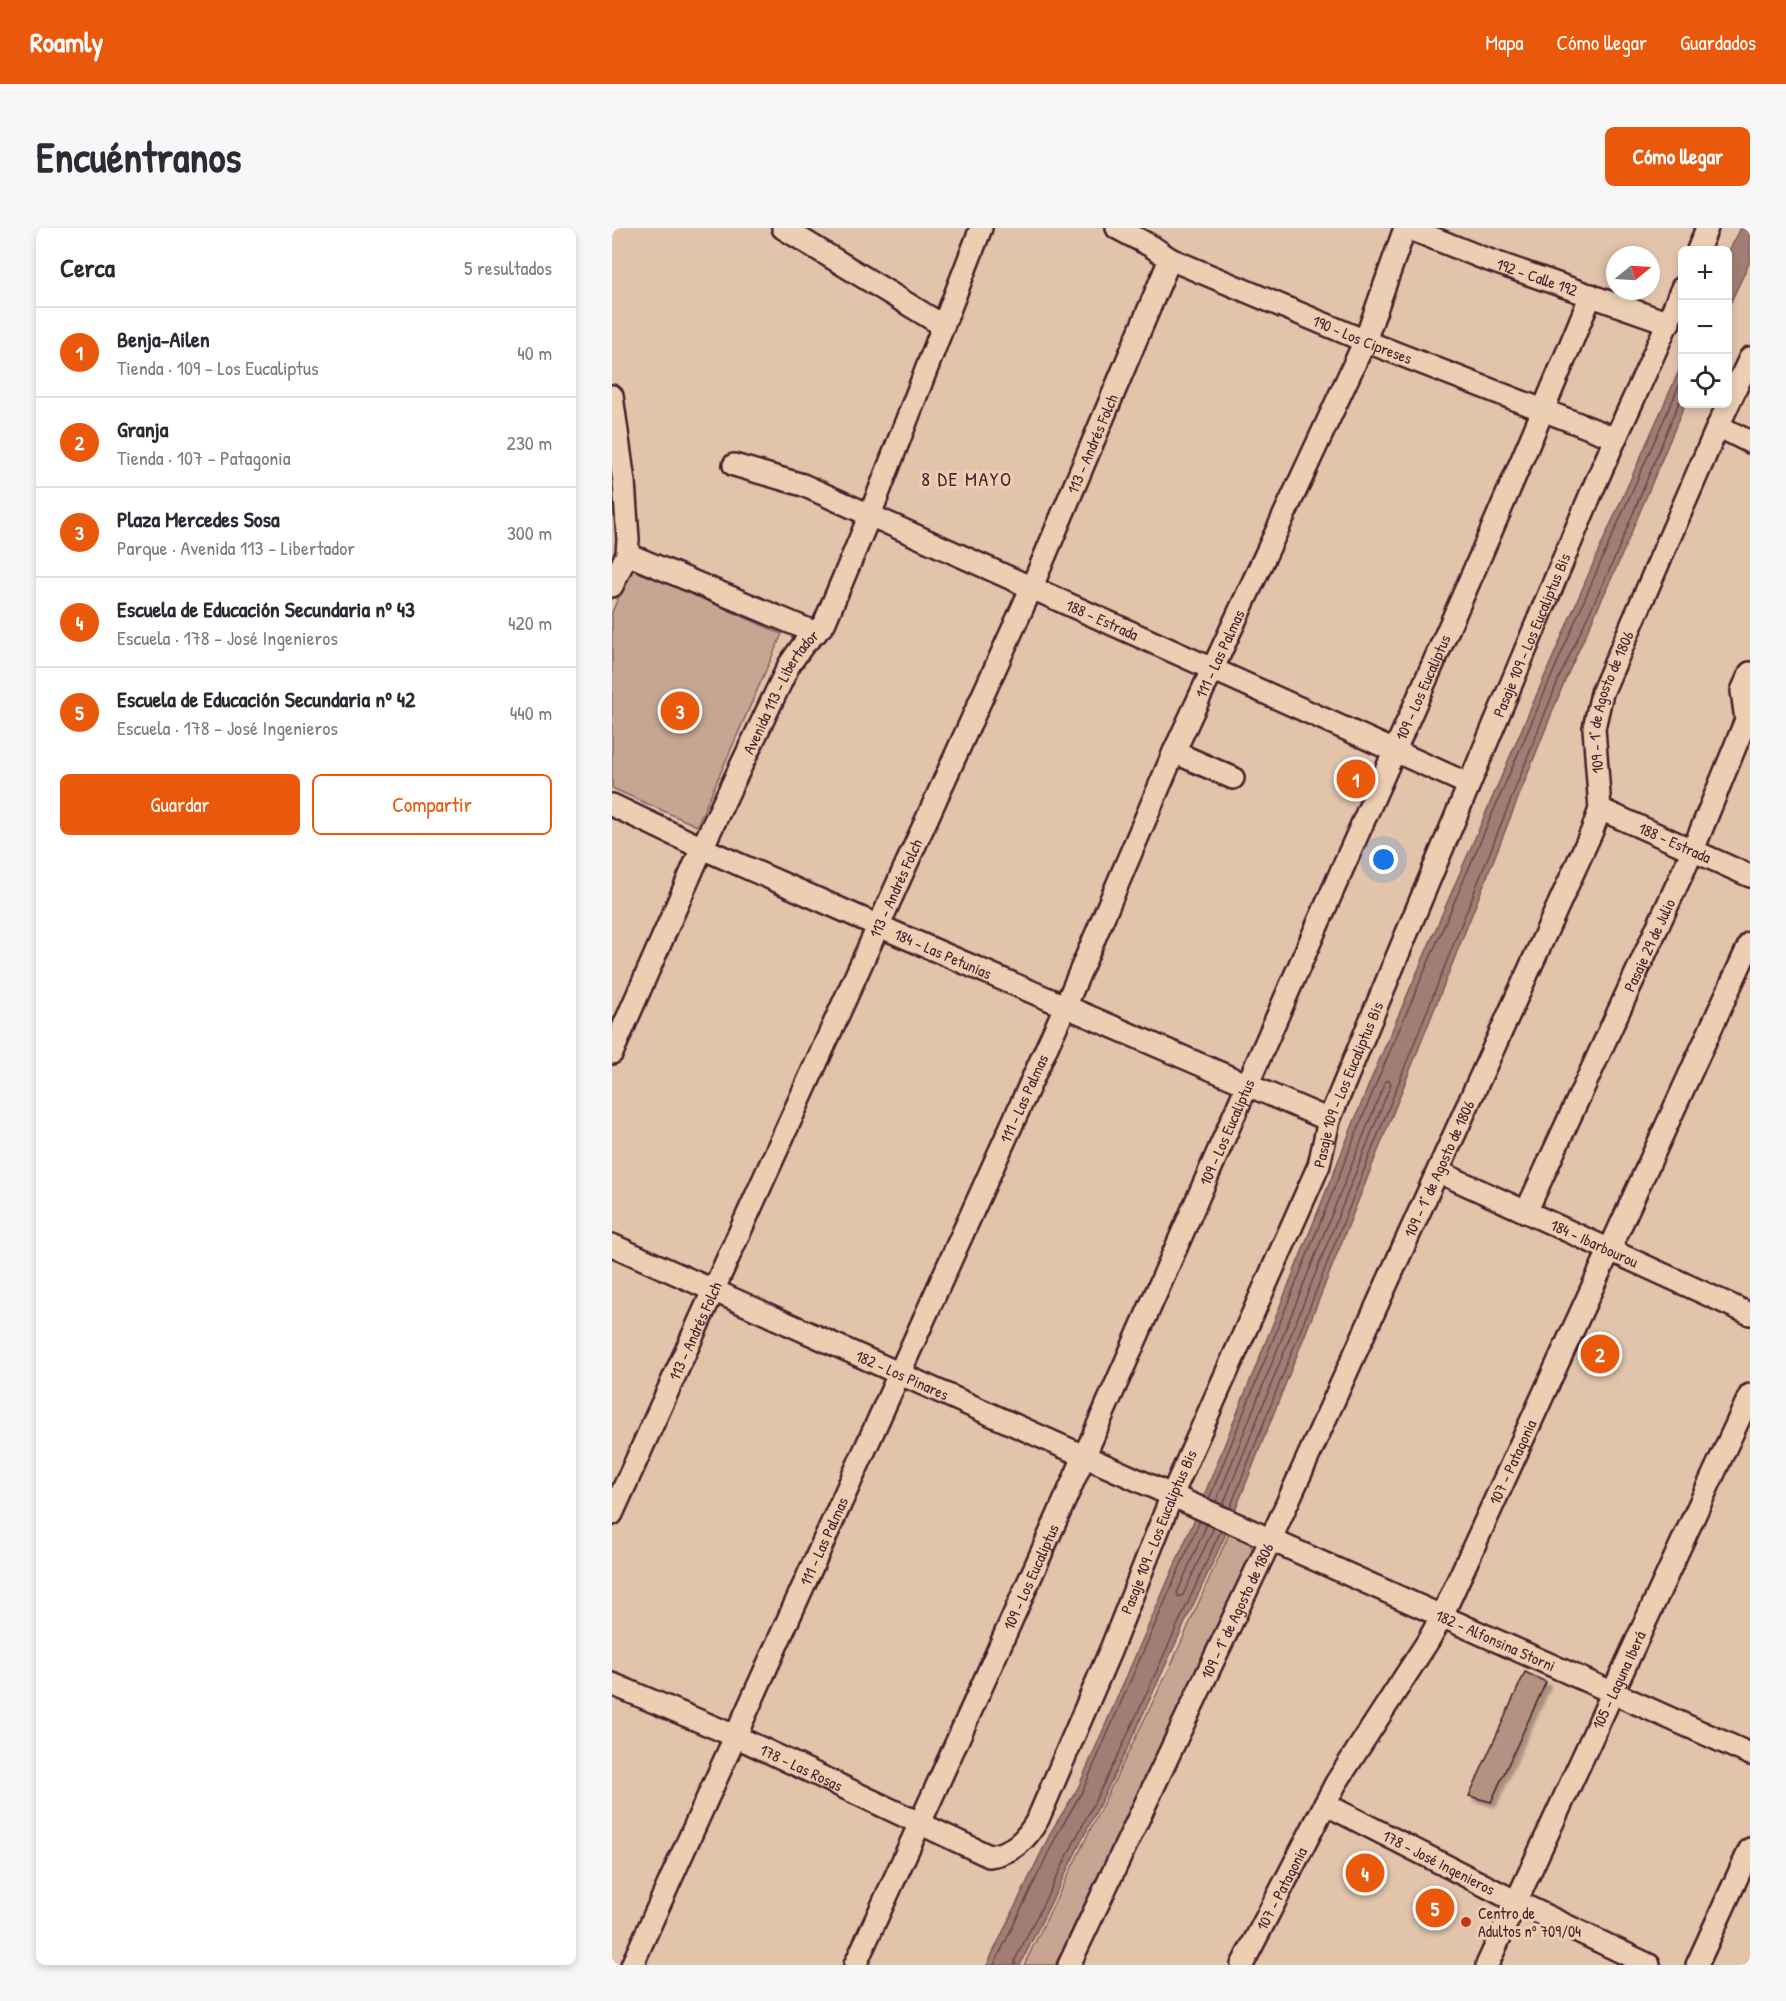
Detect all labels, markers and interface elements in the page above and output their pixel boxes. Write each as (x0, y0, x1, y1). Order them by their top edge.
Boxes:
text: Roamly (30, 23, 103, 61)
text: Mapa (1485, 28, 1523, 57)
text: Cómo llegar (1556, 28, 1647, 57)
text: Guardados (1680, 28, 1756, 57)
button: Cómo llegar (1605, 127, 1750, 186)
text: Encuéntranos (36, 128, 242, 185)
north arrow (1606, 246, 1660, 300)
map controls (1678, 246, 1732, 408)
button: + (1678, 246, 1732, 300)
text: Cerca (60, 250, 115, 285)
street label: 192 - Calle 192 (1494, 253, 1581, 301)
text: 5 resultados (464, 254, 552, 281)
button: − (1678, 300, 1732, 354)
street label: 190 - Los Cipreses (1309, 309, 1415, 369)
text: Benja-Ailen (117, 324, 210, 354)
text: 1 (76, 339, 83, 366)
text: 40 m (517, 339, 552, 366)
text: Tienda · 109 - Los Eucaliptus (117, 354, 319, 381)
button: locate (1678, 354, 1732, 408)
street label: 113 - Andrés Folch (1061, 390, 1123, 497)
text: Granja (117, 414, 168, 444)
text: 2 (75, 429, 84, 456)
text: 230 m (507, 429, 552, 456)
text: Tienda · 107 - Patagonia (117, 444, 291, 471)
district label: 8 DE MAYO (921, 465, 1013, 492)
text: Plaza Mercedes Sosa (117, 504, 280, 534)
text: 3 (75, 519, 84, 546)
text: 300 m (507, 519, 552, 546)
text: Parque · Avenida 113 - Libertador (117, 534, 355, 561)
street label: Pasaje 109 - Los Eucaliptus Bis (1487, 550, 1576, 720)
text: Escuela de Educación Secundaria nº 43 (117, 594, 415, 624)
street label: 188 - Estrada (1063, 594, 1142, 645)
street label: 111 - Las Palmas (1190, 606, 1250, 701)
text: 4 (76, 609, 83, 636)
text: 420 m (508, 609, 552, 636)
text: Escuela · 178 - José Ingenieros (117, 624, 338, 651)
street label: Avenida 113 - Libertador (737, 625, 823, 758)
street label: 109 - 1° de Agosto de 1806 (1583, 627, 1639, 774)
street label: 109 - Los Eucaliptus (1390, 631, 1456, 744)
text: Escuela de Educación Secundaria nº 42 (117, 684, 415, 714)
pin: 3 (660, 688, 700, 734)
text: 5 (75, 699, 84, 726)
text: 440 m (510, 699, 552, 726)
text: Escuela · 178 - José Ingenieros (117, 714, 338, 741)
pin: 1 (1336, 756, 1376, 802)
button: Guardar (60, 774, 300, 835)
button: Compartir (312, 774, 552, 835)
street label: 188 - Estrada (1635, 817, 1715, 868)
street label: 113 - Andrés Folch (864, 835, 927, 941)
your location (1369, 845, 1398, 874)
street label: Pasaje 29 de Julio (1618, 894, 1680, 995)
street label: 184 - Las Petunias (891, 923, 995, 984)
street label: Pasaje 109 - Los Eucaliptus Bis (1308, 998, 1388, 1170)
street label: 111 - Las Palmas (994, 1051, 1053, 1146)
street label: 109 - Los Eucaliptus (1194, 1076, 1260, 1189)
street label: 109 - 1° de Agosto de 1806 (1398, 1097, 1479, 1241)
street label: 184 - Ibarbourou (1547, 1214, 1642, 1273)
street label: 113 - Andrés Folch (663, 1278, 727, 1384)
pin: 2 (1580, 1332, 1620, 1376)
street label: 182 - Los Pinares (852, 1344, 952, 1405)
street label: 107 - Patagonia (1483, 1416, 1541, 1508)
street label: Pasaje 109 - Los Eucaliptus Bis (1115, 1446, 1202, 1617)
street label: 111 - Las Palmas (794, 1493, 853, 1589)
street label: 109 - Los Eucaliptus (997, 1520, 1064, 1633)
street label: 109 - 1° de Agosto de 1806 (1195, 1539, 1279, 1682)
street label: 182 - Alfonsina Storni (1432, 1604, 1559, 1677)
street label: 105 - Laguna Iberá (1586, 1627, 1651, 1733)
street label: 178 - Las Rosas (757, 1738, 846, 1796)
street label: 178 - José Ingenieros (1379, 1824, 1499, 1900)
street label: 107 - Patagonia (1251, 1843, 1312, 1934)
pin: 4 (1346, 1850, 1384, 1896)
pin: 5 (1416, 1886, 1454, 1930)
place label: Centro de Adultos nº 709/04 (1478, 1902, 1581, 1942)
marker: Centro de Adultos nº 709/04 (1459, 1915, 1473, 1929)

